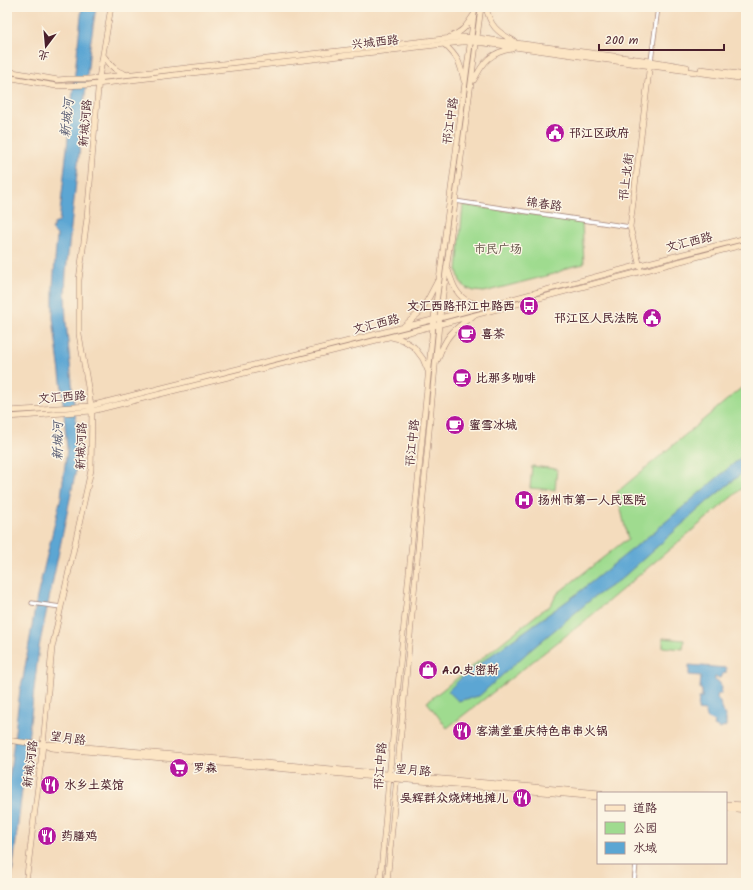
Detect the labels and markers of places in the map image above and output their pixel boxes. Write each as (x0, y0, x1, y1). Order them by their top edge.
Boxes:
public building icon: 邗江区政府 (544, 122, 566, 144)
place label: 邗江区政府 (569, 124, 629, 143)
bus stop icon: 文汇西路邗江中路西 (518, 295, 540, 317)
place label: 文汇西路邗江中路西 (407, 297, 515, 316)
public building icon: 邗江区人民法院 (641, 307, 663, 329)
place label: 邗江区人民法院 (554, 309, 638, 328)
cafe icon: 喜茶 (456, 323, 478, 345)
place label: 喜茶 (481, 325, 505, 344)
cafe icon: 比那多咖啡 (451, 367, 473, 389)
place label: 比那多咖啡 (476, 369, 536, 388)
cafe icon: 蜜雪冰城 (444, 414, 466, 436)
place label: 蜜雪冰城 (469, 416, 517, 435)
hospital icon: 扬州市第一人民医院 (513, 489, 535, 511)
place label: 扬州市第一人民医院 (538, 491, 646, 510)
shop icon: A.O.史密斯 (417, 659, 439, 681)
place label: A.O.史密斯 (442, 661, 499, 680)
restaurant icon: 客满堂重庆特色串串火锅 (451, 720, 473, 742)
place label: 客满堂重庆特色串串火锅 (476, 722, 608, 741)
supermarket icon: 罗森 (168, 757, 190, 779)
place label: 罗森 (193, 759, 217, 778)
restaurant icon: 水乡土菜馆 (39, 774, 61, 796)
place label: 水乡土菜馆 (64, 776, 124, 795)
restaurant icon: 吴辉群众烧烤地摊儿 (511, 787, 533, 809)
place label: 吴辉群众烧烤地摊儿 (400, 789, 508, 808)
restaurant icon: 药膳鸡 (36, 825, 58, 847)
place label: 药膳鸡 (61, 827, 97, 846)

